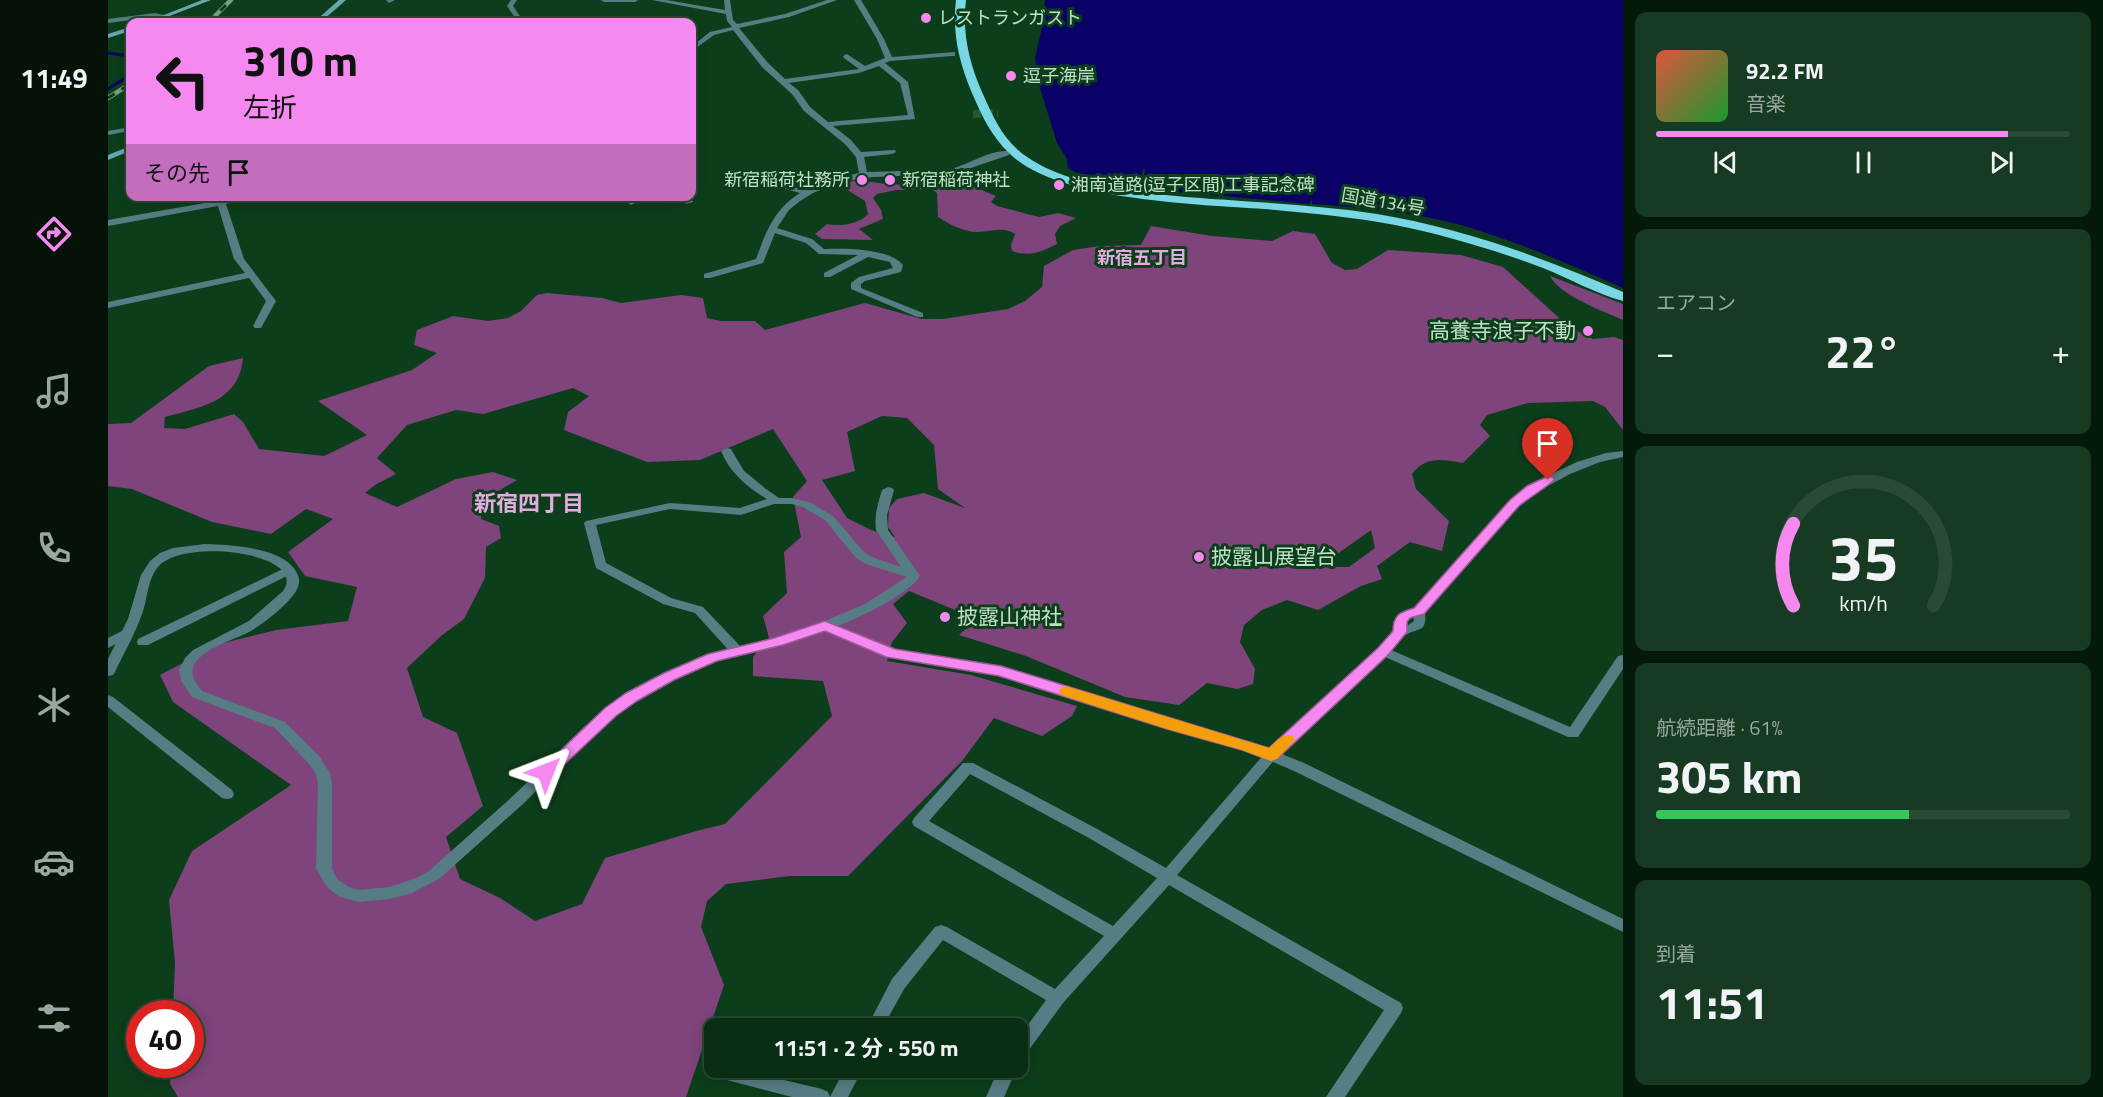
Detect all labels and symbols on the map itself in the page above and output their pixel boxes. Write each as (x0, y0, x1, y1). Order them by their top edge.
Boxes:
place label: レストランガスト (938, 4, 1082, 31)
marker: レストランガスト (919, 11, 933, 25)
place label: 逗子海岸 (1023, 62, 1095, 89)
marker: 逗子海岸 (1004, 69, 1018, 83)
place label: 新宿稲荷社務所 (724, 166, 850, 193)
place label: 新宿稲荷神社 (902, 166, 1010, 193)
place label: 湘南道路(逗子区間)工事記念碑 (1071, 171, 1315, 198)
marker: 新宿稲荷社務所 (855, 173, 869, 187)
marker: 新宿稲荷神社 (883, 173, 897, 187)
marker: 湘南道路(逗子区間)工事記念碑 (1052, 178, 1066, 192)
street label: 国道134号 (1339, 181, 1427, 222)
district label: 新宿五丁目 (1097, 244, 1187, 271)
place label: 高養寺浪子不動 (1429, 314, 1576, 346)
marker: 高養寺浪子不動 (1581, 324, 1595, 338)
pin (1522, 418, 1573, 480)
district label: 新宿四丁目 (474, 486, 584, 520)
place label: 披露山展望台 (1211, 540, 1337, 572)
marker: 披露山展望台 (1192, 550, 1206, 564)
place label: 披露山神社 (957, 600, 1062, 632)
marker: 披露山神社 (938, 610, 952, 624)
position arrow (514, 740, 578, 804)
speed limit sign: 40 (126, 1000, 204, 1078)

